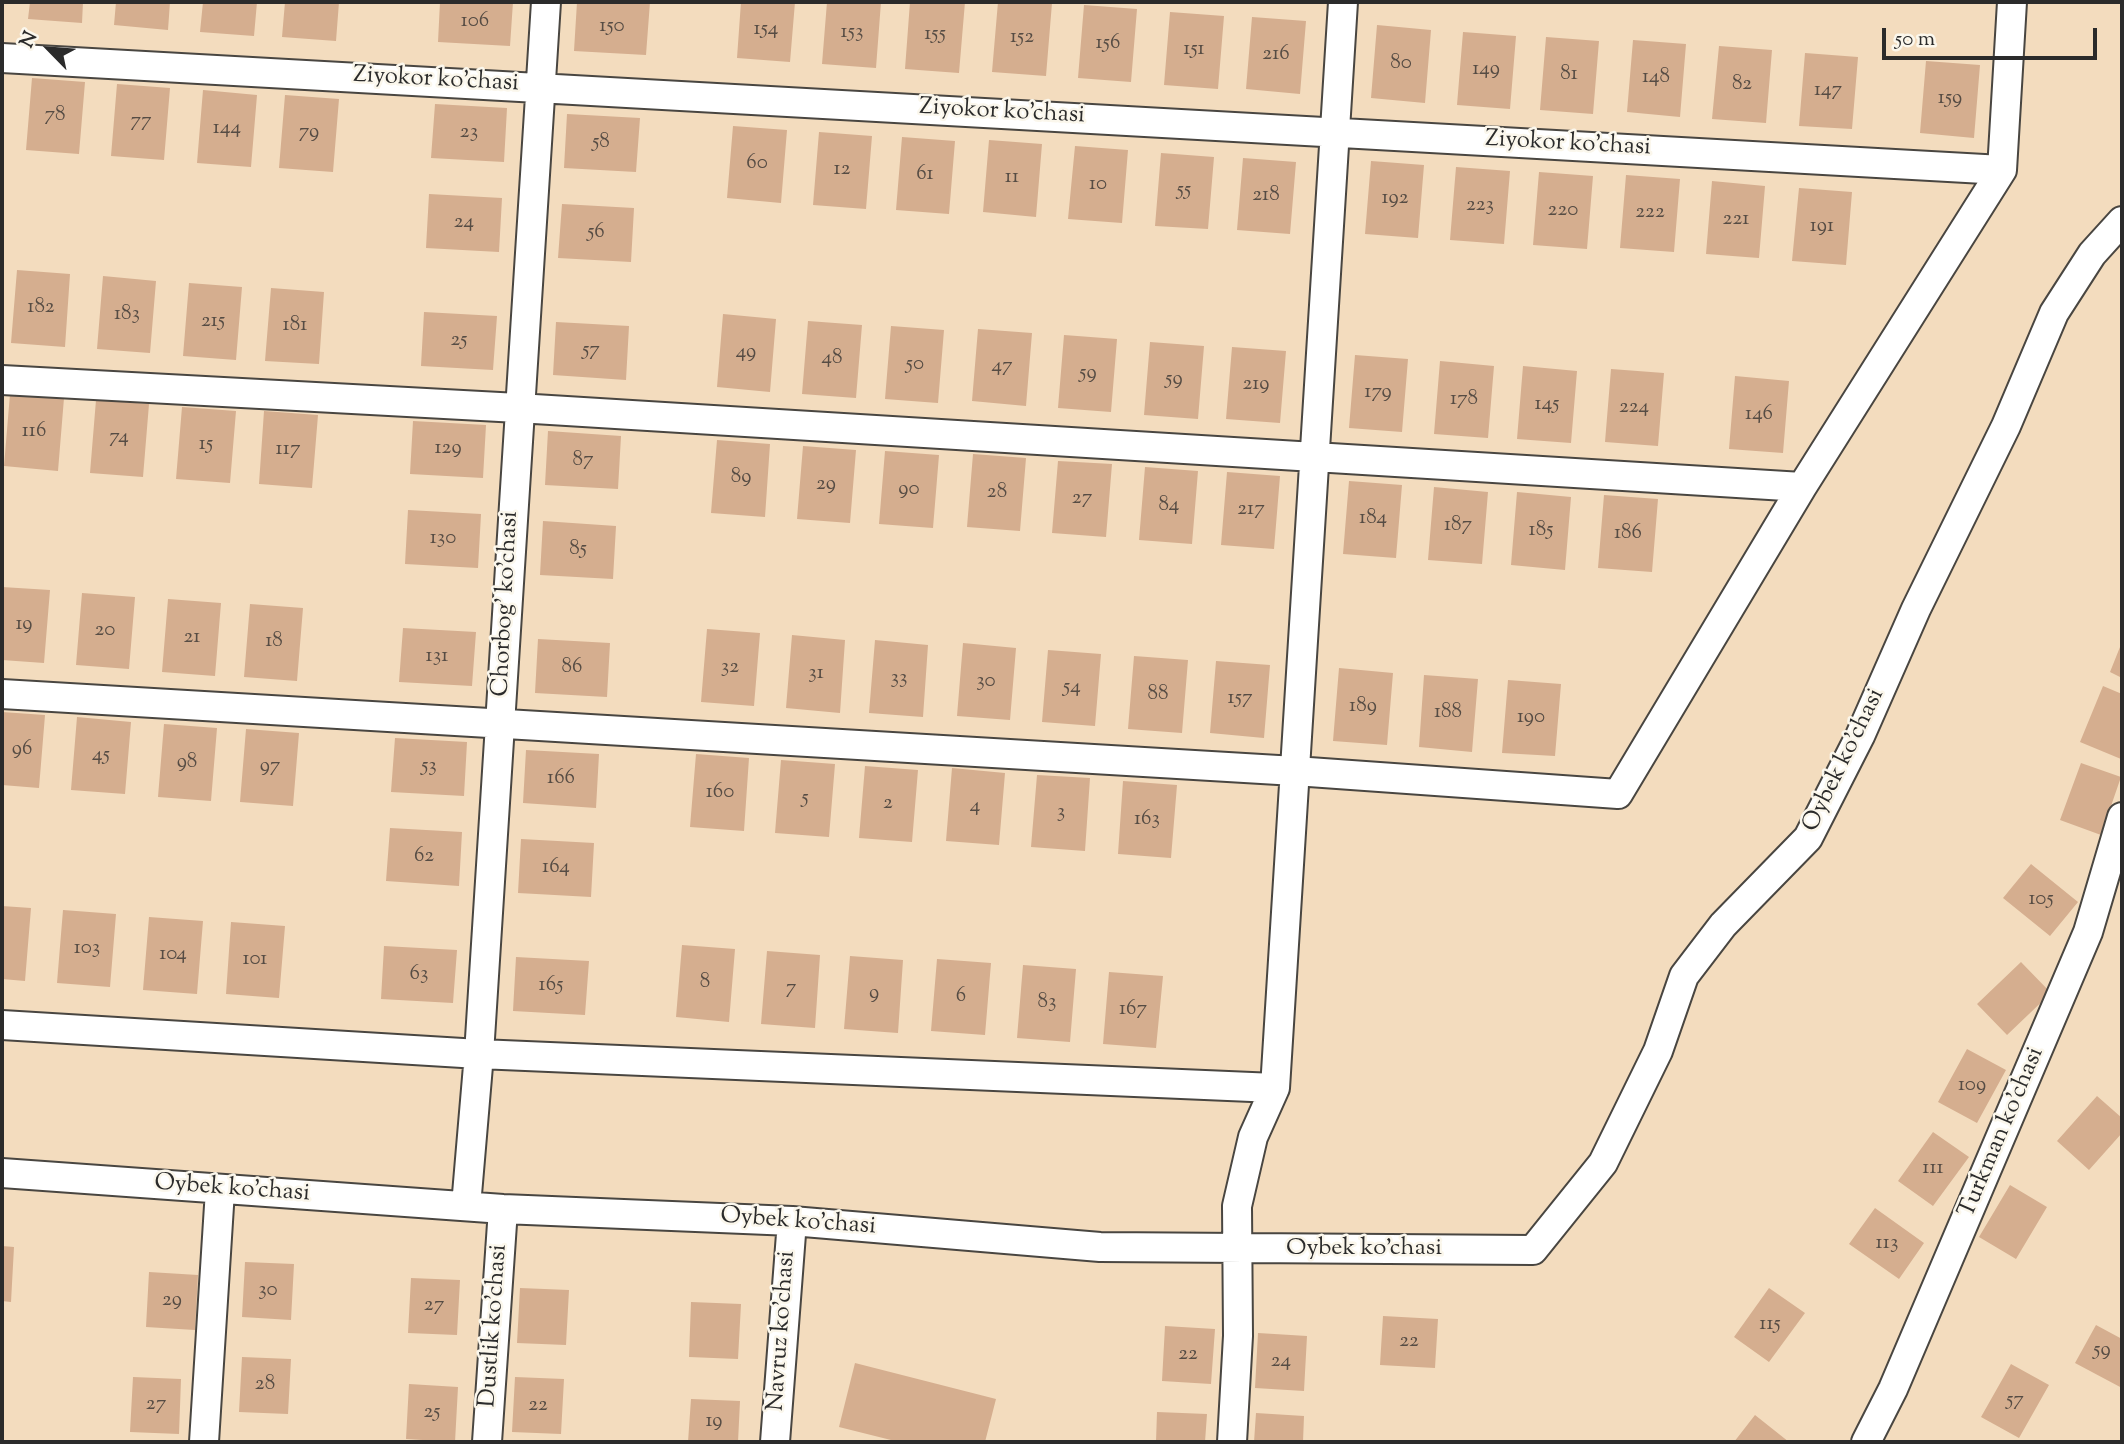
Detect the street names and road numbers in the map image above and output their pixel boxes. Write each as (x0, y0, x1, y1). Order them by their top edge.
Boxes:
street label: Ziyokor ko'chasi (352, 62, 520, 100)
street label: Ziyokor ko'chasi (918, 94, 1086, 132)
street label: Ziyokor ko'chasi (1484, 126, 1652, 164)
street label: Chorbog' ko'chasi (488, 510, 526, 698)
street label: Oybek ko'chasi (1798, 685, 1892, 837)
street label: Turkman ko'chasi (1954, 1044, 2052, 1222)
street label: Oybek ko'chasi (153, 1170, 311, 1210)
street label: Oybek ko'chasi (719, 1203, 877, 1243)
street label: Oybek ko'chasi (1286, 1236, 1442, 1264)
street label: Dustlik ko'chasi (475, 1243, 515, 1409)
street label: Navruz ko'chasi (763, 1250, 803, 1412)

